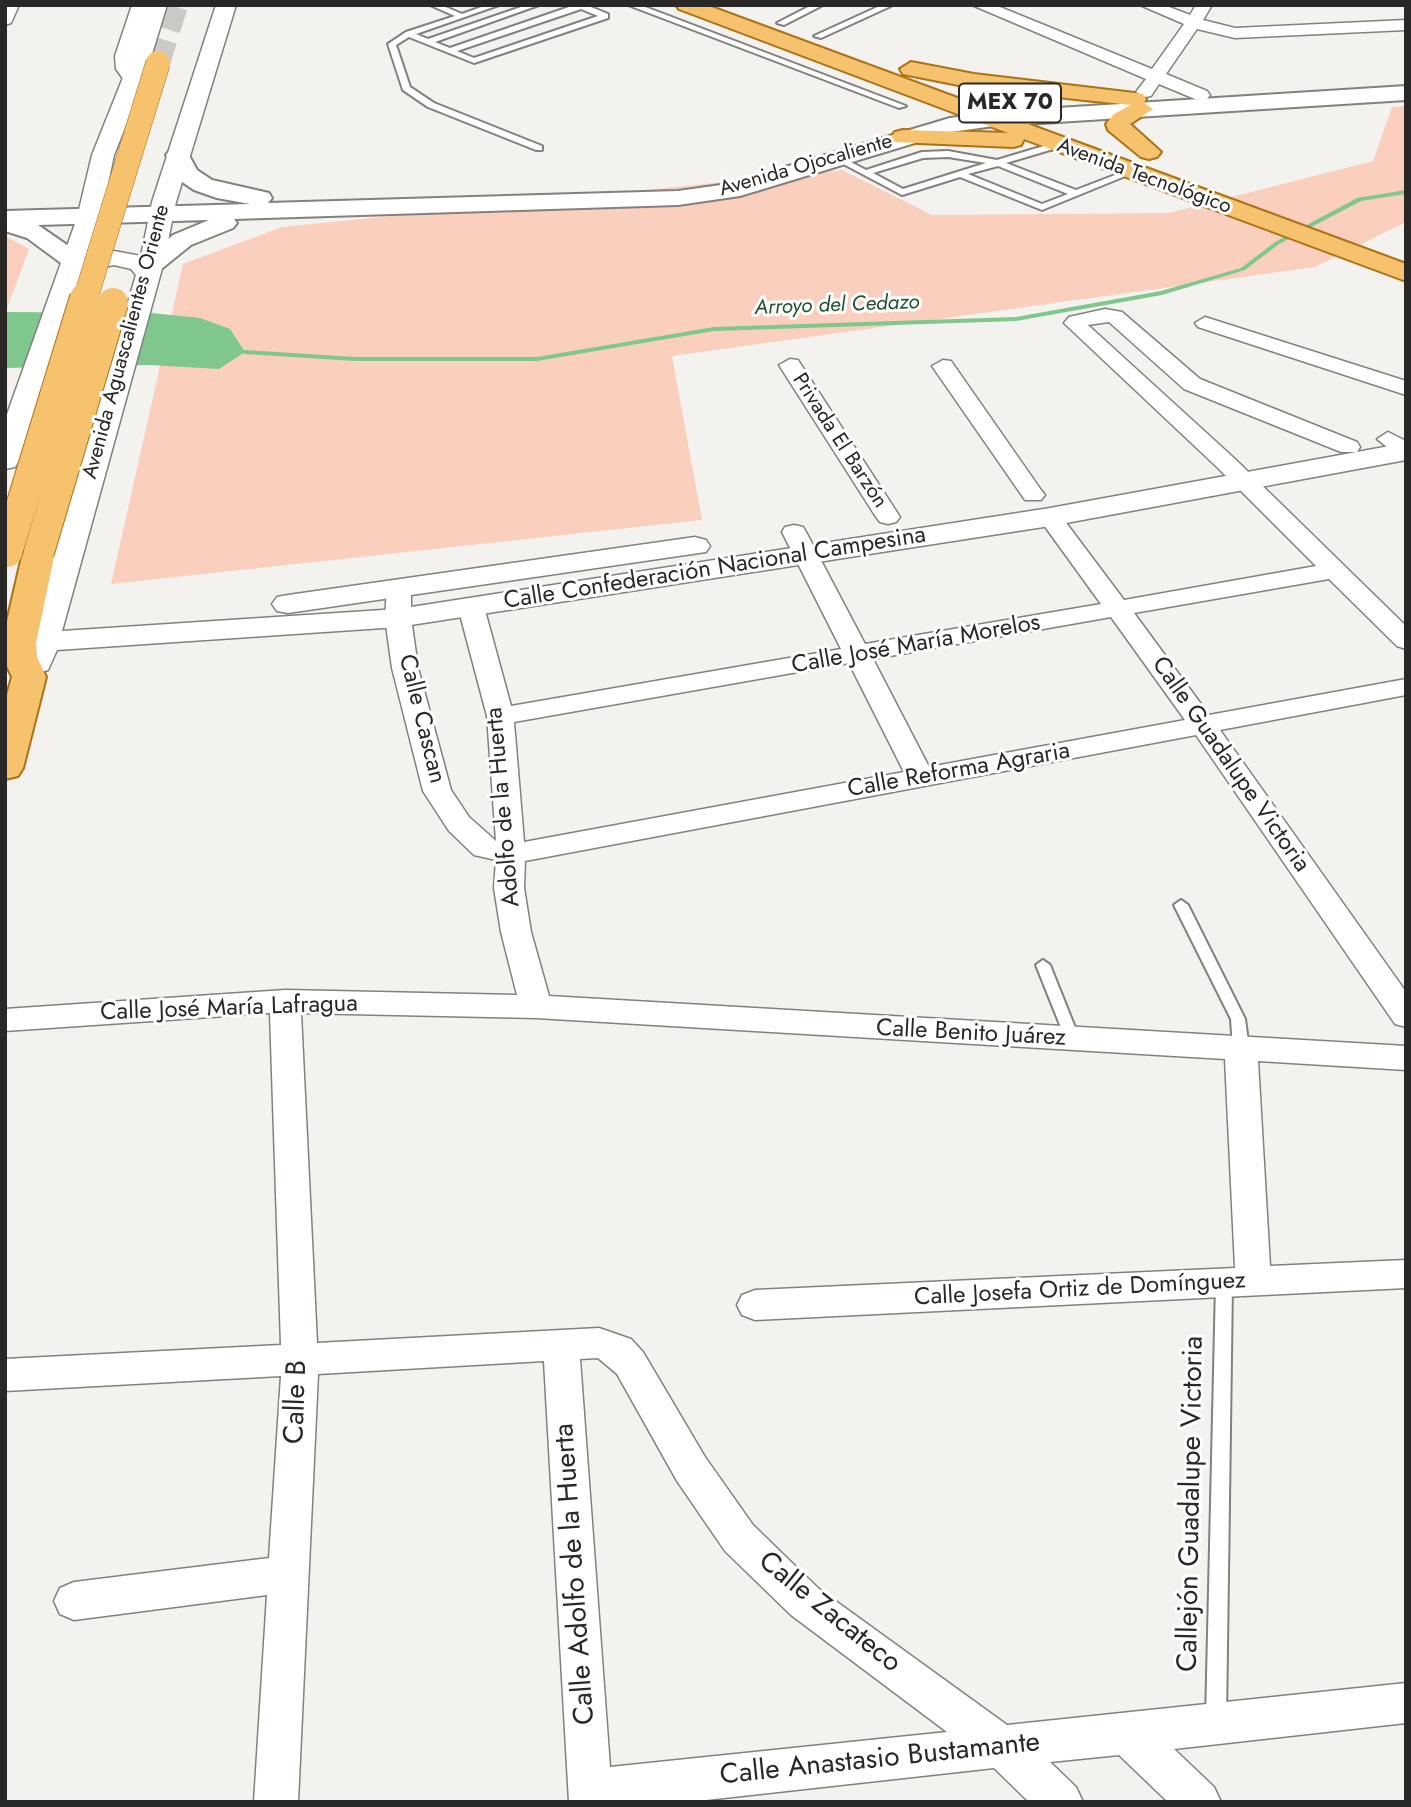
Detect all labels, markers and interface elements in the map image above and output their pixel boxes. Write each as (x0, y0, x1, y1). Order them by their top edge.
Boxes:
road number: MEX 70 (959, 83, 1061, 122)
street label: Avenida Ojocaliente (717, 129, 895, 203)
street label: Avenida Tecnológico (1053, 134, 1235, 220)
street label: Avenida Aguascalientes Oriente (78, 202, 176, 482)
water label: Arroyo del Cedazo (754, 291, 920, 321)
street label: Privada El Barzón (786, 369, 892, 513)
street label: Calle Confederación Nacional Campesina (502, 521, 928, 617)
street label: Calle José María Morelos (789, 609, 1043, 681)
street label: Calle Cascan (391, 652, 451, 786)
street label: Calle Guadalupe Victoria (1145, 652, 1315, 878)
street label: Adolfo de la Huerta (481, 706, 527, 908)
street label: Calle Reforma Agraria (846, 737, 1072, 805)
street label: Calle José María Lafragua (100, 990, 358, 1028)
street label: Calle Benito Juárez (875, 1015, 1067, 1053)
street label: Calle Josefa Ortiz de Domínguez (913, 1267, 1247, 1313)
street label: Callejón Guadalupe Victoria (1172, 1336, 1212, 1672)
street label: Calle B (279, 1359, 315, 1445)
street label: Calle Adolfo de la Huerta (549, 1422, 603, 1726)
street label: Calle Zacateco (751, 1545, 907, 1681)
street label: Calle Anastasio Bustamante (718, 1726, 1042, 1794)

